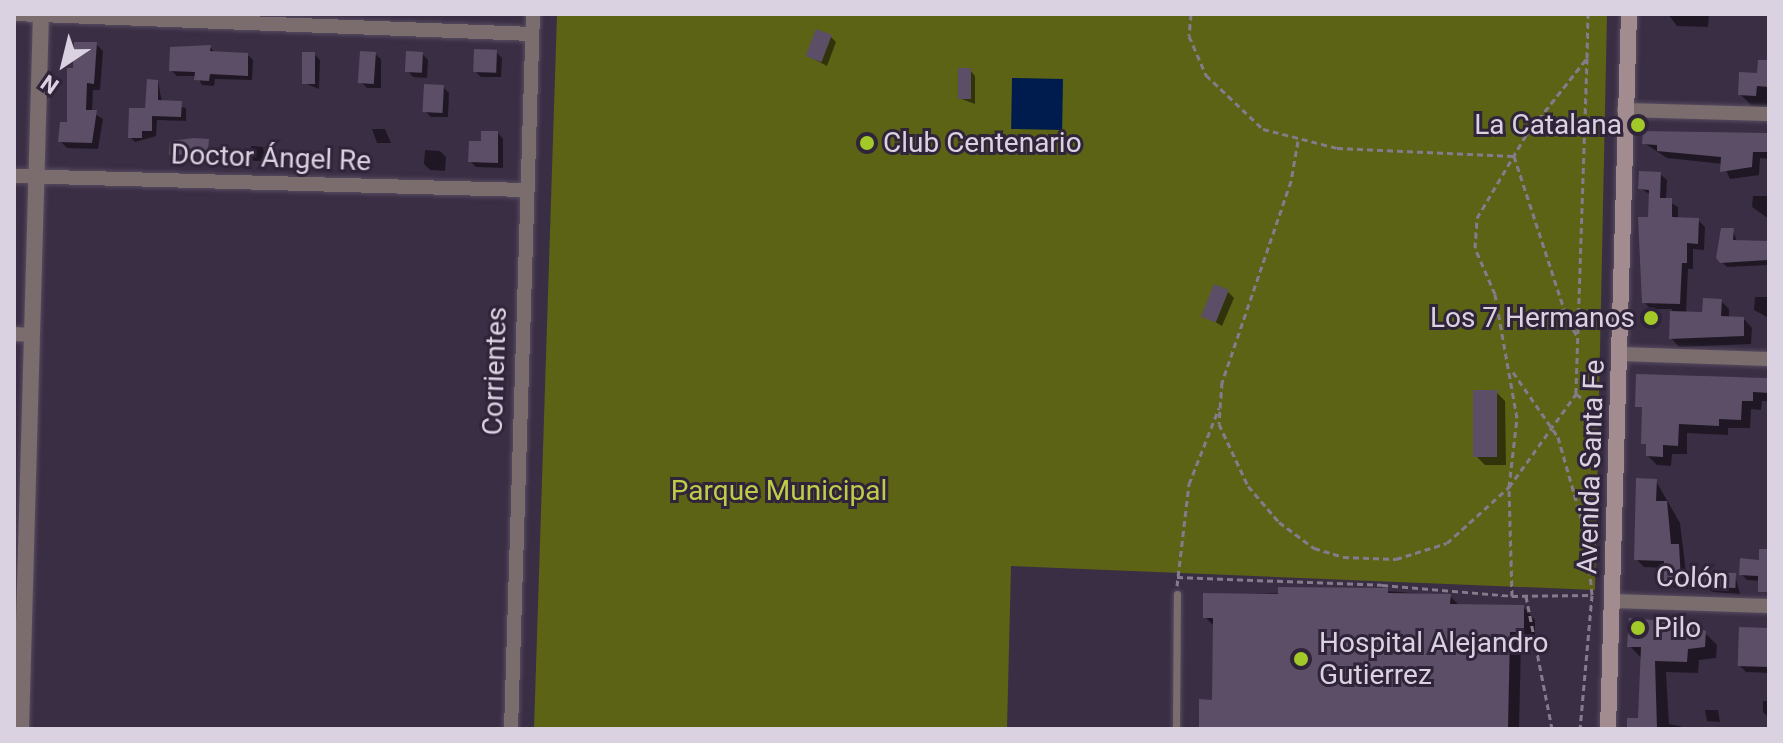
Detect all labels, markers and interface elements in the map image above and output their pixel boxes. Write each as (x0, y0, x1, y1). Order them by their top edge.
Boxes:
north arrow (24, 24, 104, 104)
text: N (36, 69, 63, 99)
place label: La Catalana (1474, 108, 1622, 142)
marker: La Catalana (1629, 116, 1647, 134)
place label: Club Centenario (883, 126, 1082, 160)
marker: Club Centenario (858, 134, 876, 152)
street label: Doctor Ángel Re (170, 138, 372, 178)
place label: Los 7 Hermanos (1430, 301, 1635, 335)
street label: Corrientes (476, 306, 514, 436)
marker: Los 7 Hermanos (1642, 309, 1660, 327)
street label: Avenida Santa Fe (1570, 359, 1612, 575)
park label: Parque Municipal (671, 474, 887, 508)
street label: Colón (1655, 560, 1729, 596)
place label: Pilo (1654, 611, 1701, 645)
marker: Pilo (1629, 619, 1647, 637)
place label: Hospital Alejandro Gutierrez (1319, 626, 1548, 692)
marker: Hospital Alejandro Gutierrez (1290, 648, 1312, 670)

